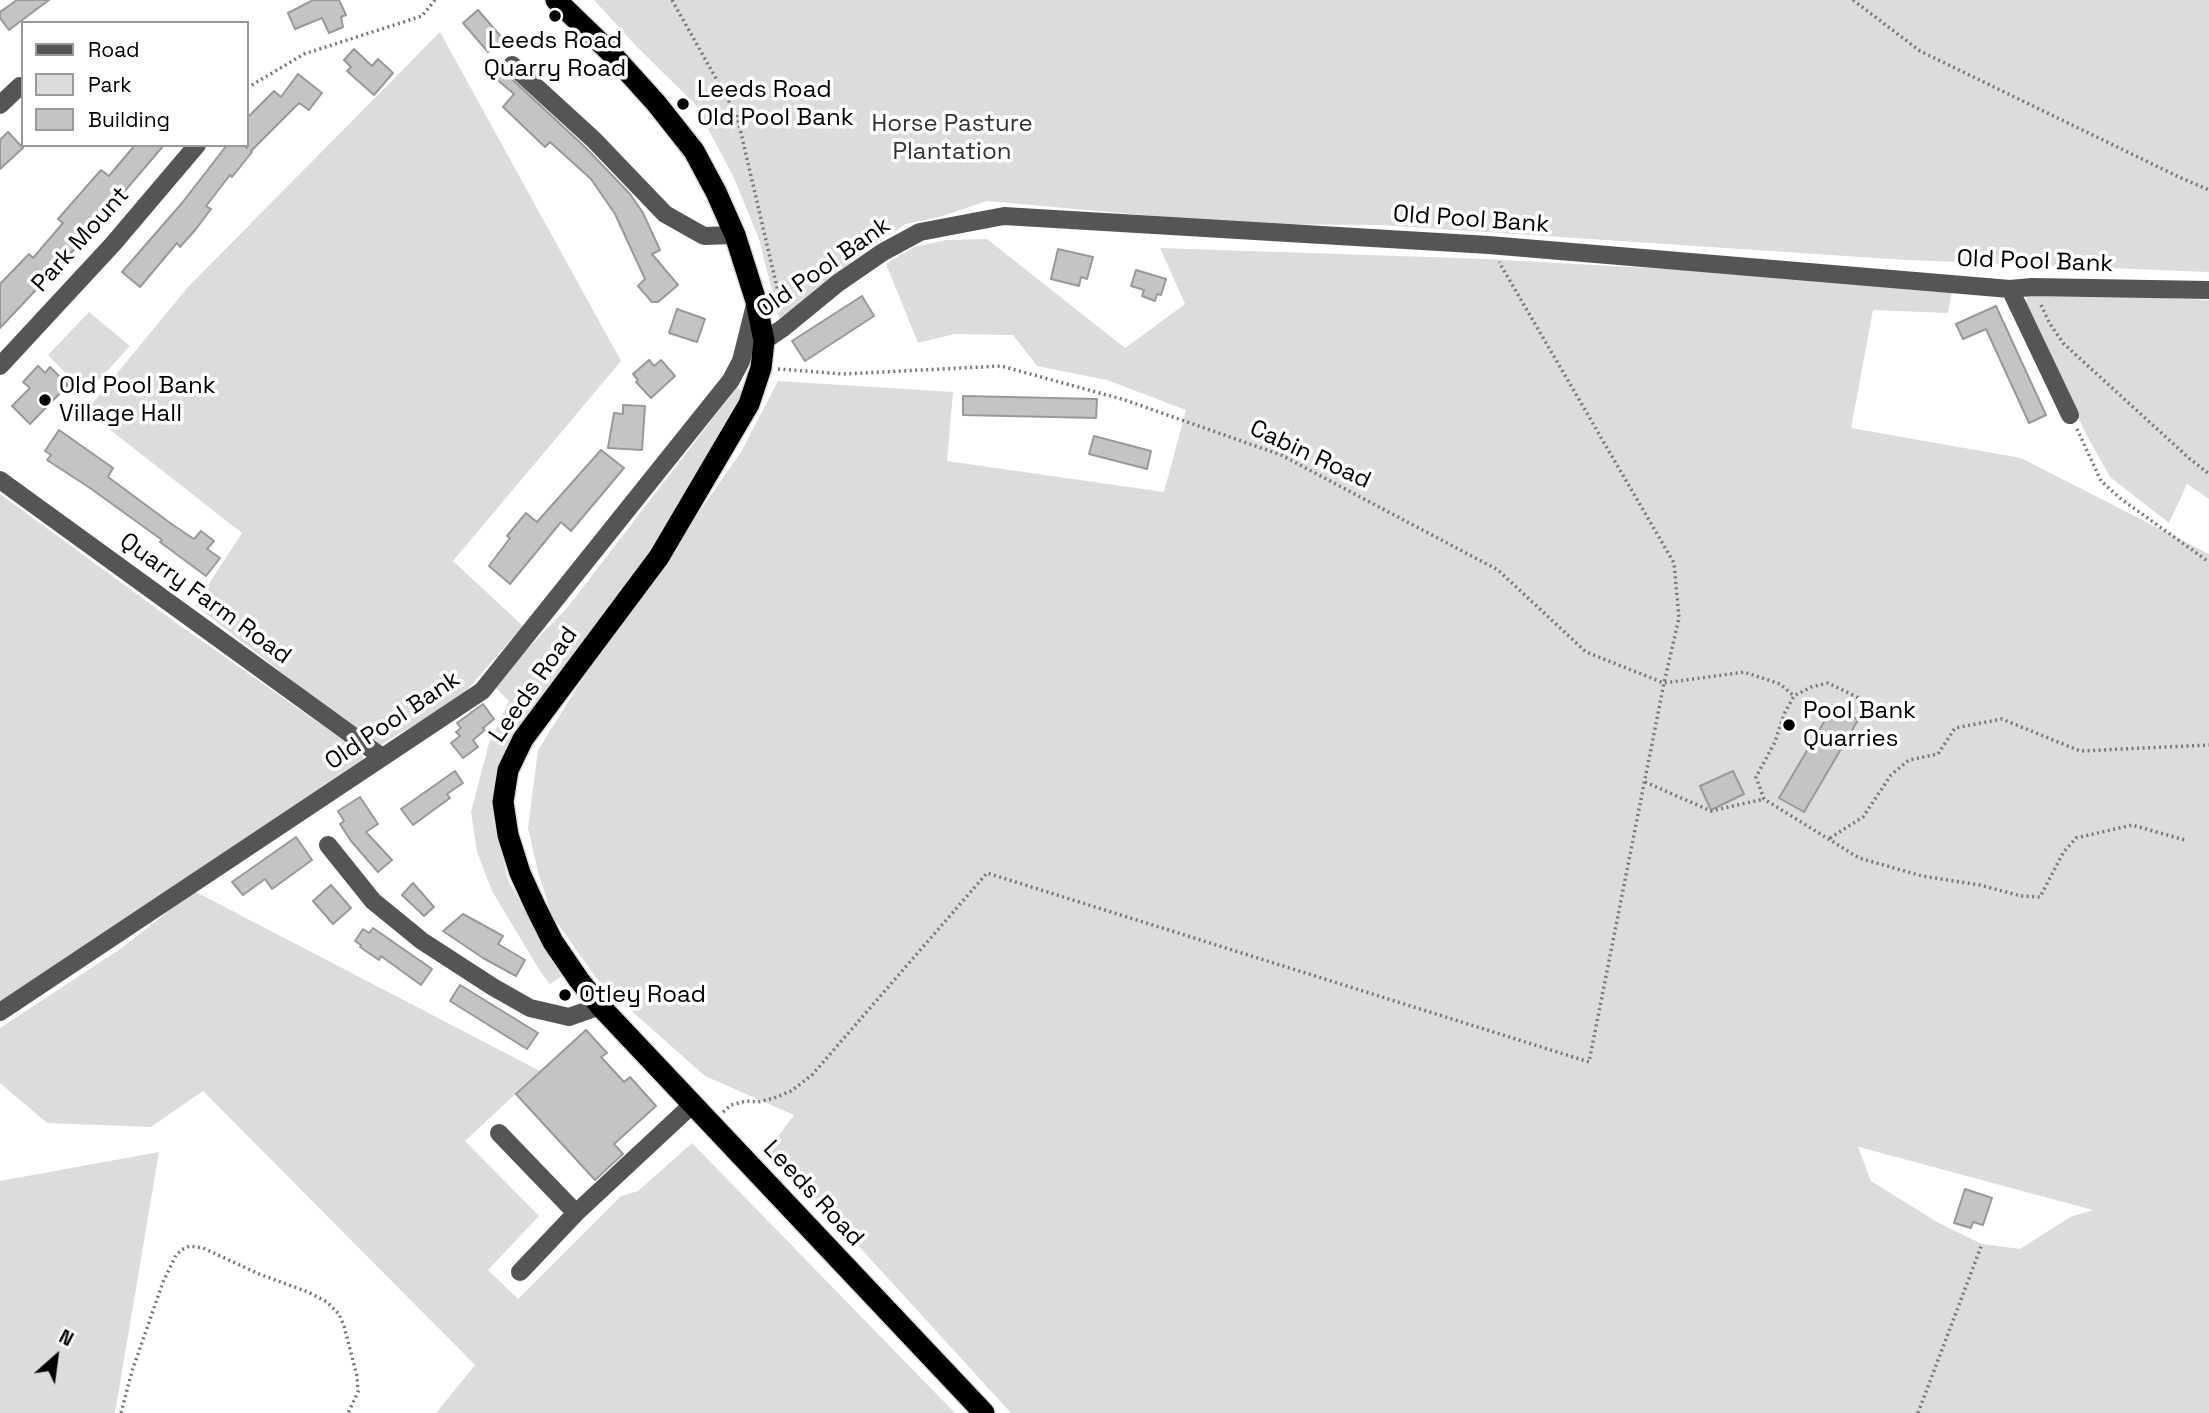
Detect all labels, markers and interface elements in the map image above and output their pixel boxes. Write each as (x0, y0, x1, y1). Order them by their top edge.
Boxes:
marker: Leeds Road Quarry Road (547, 8, 563, 24)
legend (21, 21, 248, 147)
place label: Leeds Road Quarry Road (484, 27, 626, 83)
text: Road (88, 36, 140, 63)
text: Park (88, 71, 132, 98)
place label: Leeds Road Old Pool Bank (697, 76, 854, 132)
marker: Leeds Road Old Pool Bank (675, 96, 691, 112)
text: Building (88, 106, 170, 133)
park label: Horse Pasture Plantation (871, 110, 1033, 166)
street label: Park Mount (26, 181, 136, 299)
street label: Old Pool Bank (1392, 200, 1550, 240)
street label: Old Pool Bank (752, 211, 896, 325)
street label: Old Pool Bank (1956, 245, 2114, 279)
place label: Old Pool Bank Village Hall (59, 372, 216, 428)
marker: Old Pool Bank Village Hall (37, 392, 53, 408)
street label: Cabin Road (1245, 414, 1375, 496)
street label: Quarry Farm Road (114, 527, 296, 671)
street label: Leeds Road (484, 622, 584, 748)
street label: Old Pool Bank (320, 665, 466, 777)
place label: Pool Bank Quarries (1803, 697, 1916, 753)
marker: Pool Bank Quarries (1781, 717, 1797, 733)
place label: Otley Road (579, 981, 706, 1009)
marker: Otley Road (557, 987, 573, 1003)
street label: Leeds Road (757, 1135, 869, 1253)
north arrow (21, 1322, 91, 1392)
text: N (55, 1324, 78, 1352)

